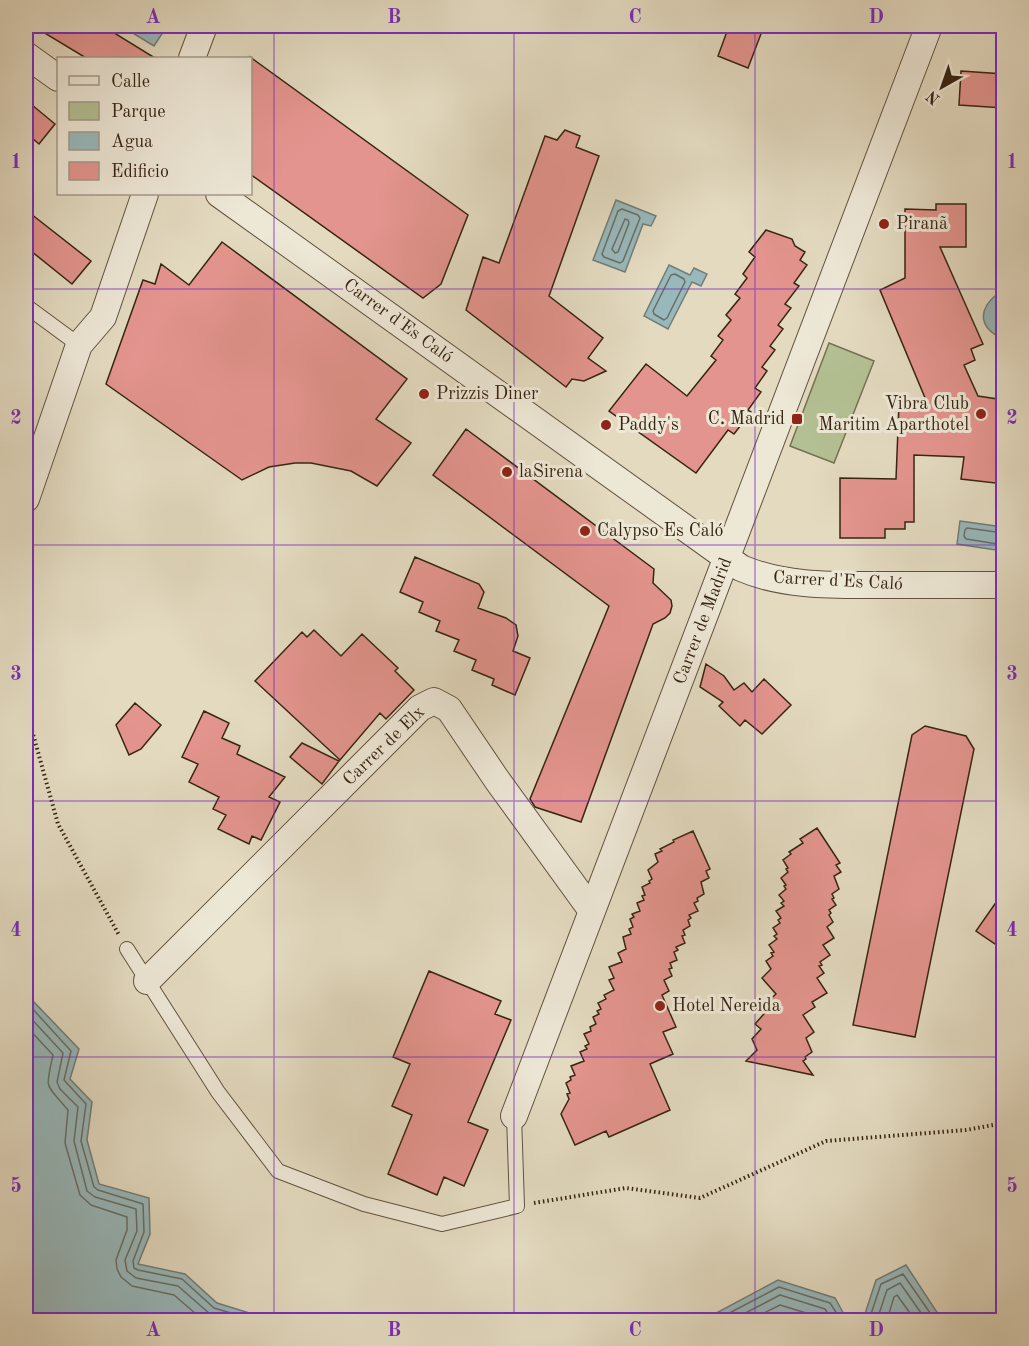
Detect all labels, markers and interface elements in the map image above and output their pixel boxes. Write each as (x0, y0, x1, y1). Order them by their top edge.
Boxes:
text: A (145, 8, 161, 28)
text: B (387, 8, 401, 28)
text: C (628, 8, 642, 28)
text: D (868, 8, 884, 28)
legend (57, 57, 252, 195)
north arrow (912, 57, 972, 117)
text: Calle (111, 73, 150, 91)
text: N (923, 86, 943, 107)
text: Parque (111, 103, 166, 121)
text: Agua (111, 133, 153, 151)
text: 1 (10, 153, 22, 173)
text: 1 (1006, 153, 1018, 173)
text: Edificio (111, 163, 169, 181)
place label: Piranã (896, 215, 948, 233)
marker: Piranã (877, 217, 891, 231)
street label: Carrer d'Es Caló (340, 275, 456, 367)
place label: Prizzis Diner (436, 385, 539, 403)
marker: Prizzis Diner (417, 387, 431, 401)
place label: Vibra Club Maritim Aparthotel (818, 395, 969, 434)
marker: Vibra Club Maritim Aparthotel (974, 407, 988, 421)
text: 2 (10, 409, 22, 429)
text: 2 (1006, 409, 1018, 429)
place label: C. Madrid (708, 410, 785, 428)
marker: C. Madrid (790, 412, 804, 426)
place label: Paddy's (618, 416, 679, 434)
marker: Paddy's (599, 418, 613, 432)
place label: laSirena (519, 463, 583, 481)
marker: laSirena (500, 465, 514, 479)
place label: Calypso Es Caló (597, 522, 724, 540)
marker: Calypso Es Caló (578, 524, 592, 538)
street label: Carrer de Madrid (671, 555, 735, 687)
street label: Carrer d'Es Caló (773, 569, 904, 593)
text: 3 (10, 665, 22, 685)
text: 3 (1006, 665, 1018, 685)
street label: Carrer de Elx (340, 703, 428, 789)
text: 4 (10, 921, 22, 941)
text: 4 (1006, 921, 1018, 941)
place label: Hotel Nereida (672, 997, 781, 1015)
marker: Hotel Nereida (653, 999, 667, 1013)
text: 5 (10, 1176, 22, 1197)
text: 5 (1006, 1176, 1018, 1197)
text: A (145, 1321, 161, 1341)
text: B (387, 1321, 401, 1341)
text: C (628, 1321, 642, 1341)
text: D (868, 1321, 884, 1341)

